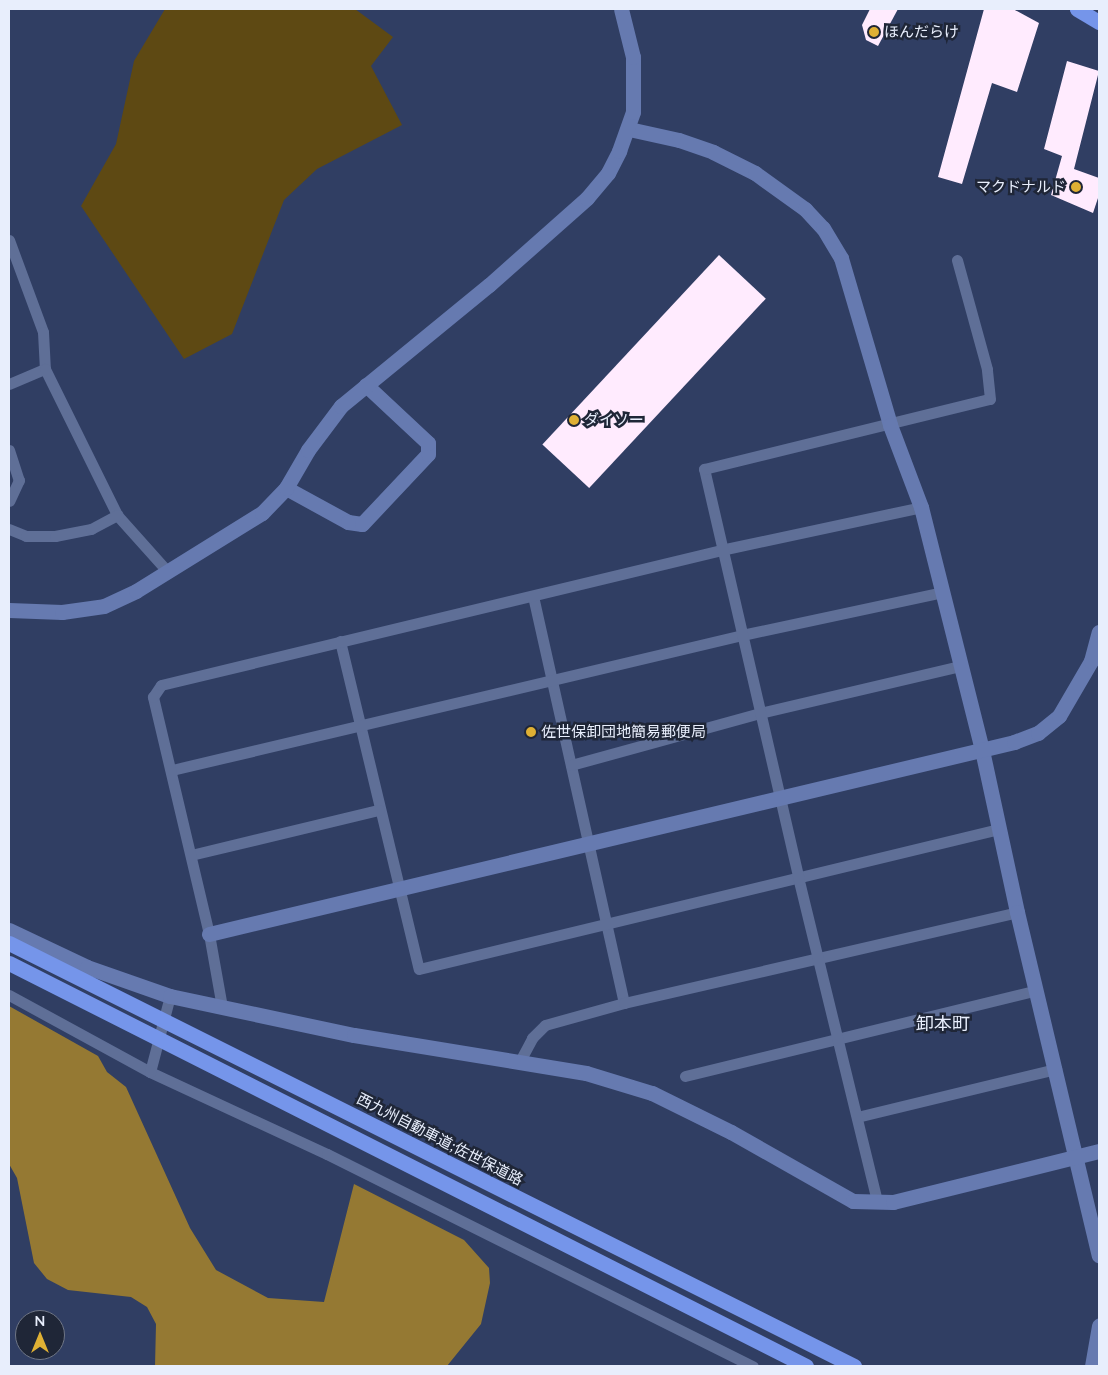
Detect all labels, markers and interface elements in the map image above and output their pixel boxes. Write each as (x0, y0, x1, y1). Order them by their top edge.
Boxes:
place label: ほんだらけ (884, 23, 959, 41)
marker: ほんだらけ (868, 26, 880, 38)
place label: マクドナルド (976, 178, 1066, 196)
marker: マクドナルド (1070, 181, 1082, 193)
place label: ダイソー (584, 411, 644, 429)
marker: ダイソー (568, 414, 580, 426)
place label: 佐世保卸団地簡易郵便局 (541, 723, 706, 741)
marker: 佐世保卸団地簡易郵便局 (525, 726, 537, 738)
district label: 卸本町 (916, 1012, 970, 1034)
street label: 西九州自動車道;佐世保道路 (354, 1089, 526, 1189)
north arrow (15, 1310, 65, 1360)
text: N (35, 1312, 45, 1329)

